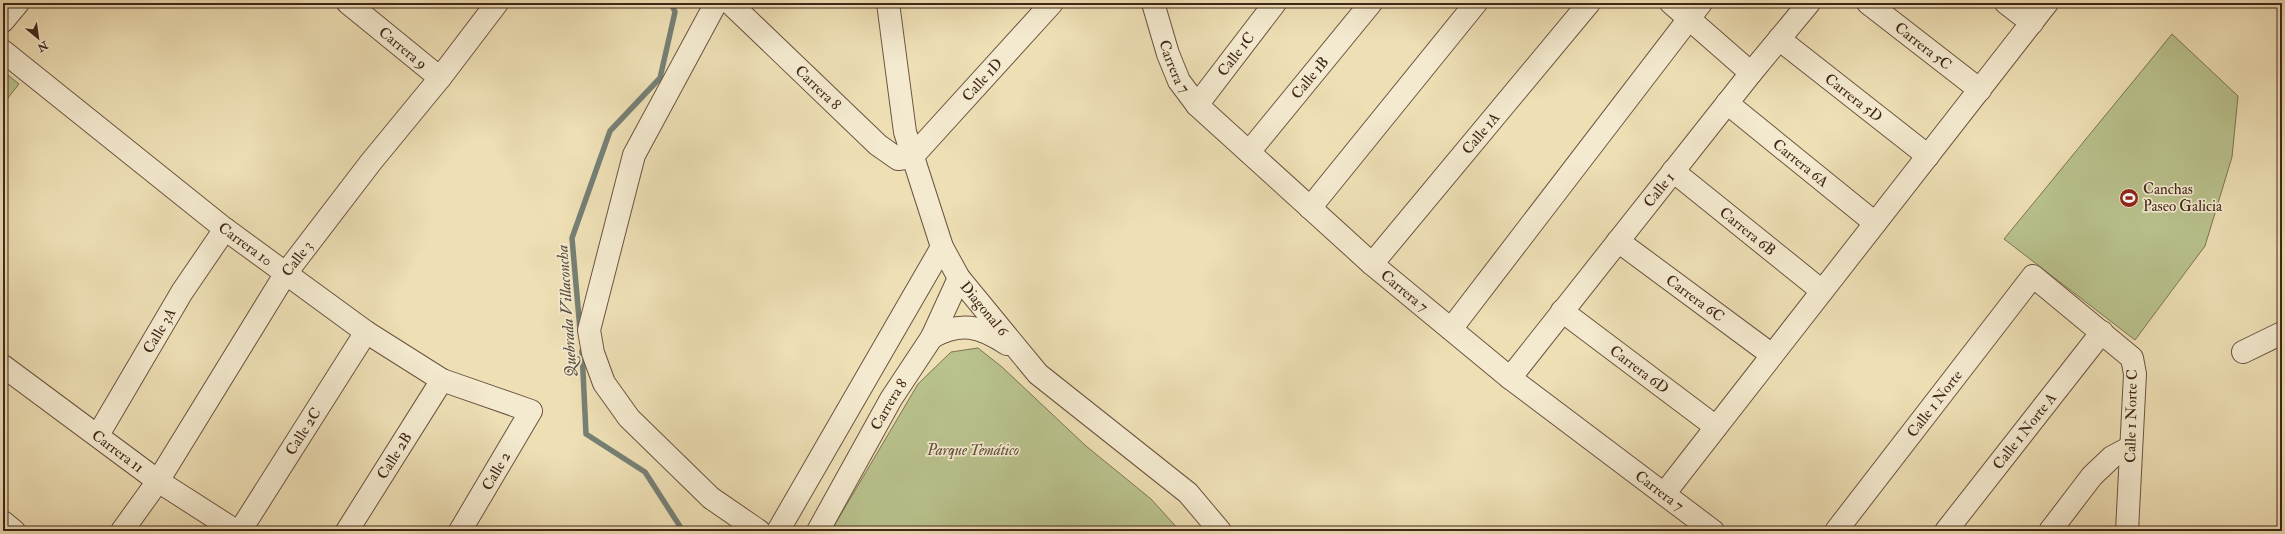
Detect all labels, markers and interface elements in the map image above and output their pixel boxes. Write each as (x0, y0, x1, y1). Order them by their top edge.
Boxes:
north arrow (18, 18, 58, 58)
street label: Carrera 5C (1891, 18, 1955, 74)
street label: Carrera 9 (375, 23, 431, 74)
street label: Calle 1C (1213, 29, 1259, 80)
text: N (34, 38, 51, 55)
street label: Carrera 7 (1154, 38, 1194, 97)
street label: Calle 1B (1287, 53, 1333, 103)
street label: Calle 1D (958, 55, 1007, 106)
street label: Carrera 8 (791, 61, 845, 114)
street label: Carrera 5D (1821, 70, 1886, 127)
street label: Calle 1A (1458, 108, 1504, 159)
street label: Carrera 6A (1769, 135, 1833, 192)
street label: Calle 1 (1639, 169, 1679, 211)
place label: Canchas Paseo Galicia (2143, 180, 2223, 216)
sports icon: Canchas Paseo Galicia (2118, 187, 2140, 209)
street label: Carrera 6B (1715, 203, 1779, 260)
street label: Carrera 10 (214, 218, 276, 271)
street label: Calle 3 (278, 237, 317, 281)
water label: Quebrada Villaconcha (552, 244, 582, 378)
street label: Carrera 7 (1376, 266, 1432, 317)
street label: Carrera 6C (1662, 271, 1728, 326)
street label: Diagonal 6 (956, 278, 1013, 341)
street label: Calle 3A (139, 304, 181, 357)
street label: Carrera 6D (1606, 341, 1673, 398)
street label: Calle 1 Norte (1903, 367, 1967, 441)
street label: Calle 1 Norte C (2121, 369, 2142, 463)
street label: Carrera 8 (867, 375, 912, 434)
street label: Calle 1 Norte A (1989, 389, 2061, 474)
street label: Calle 2C (281, 404, 326, 459)
street label: Carrera 11 (88, 426, 147, 477)
street label: Calle 2B (373, 429, 417, 483)
park label: Parque Temático (926, 441, 1019, 460)
street label: Calle 2 (478, 448, 515, 494)
street label: Carrera 7 (1631, 467, 1688, 516)

